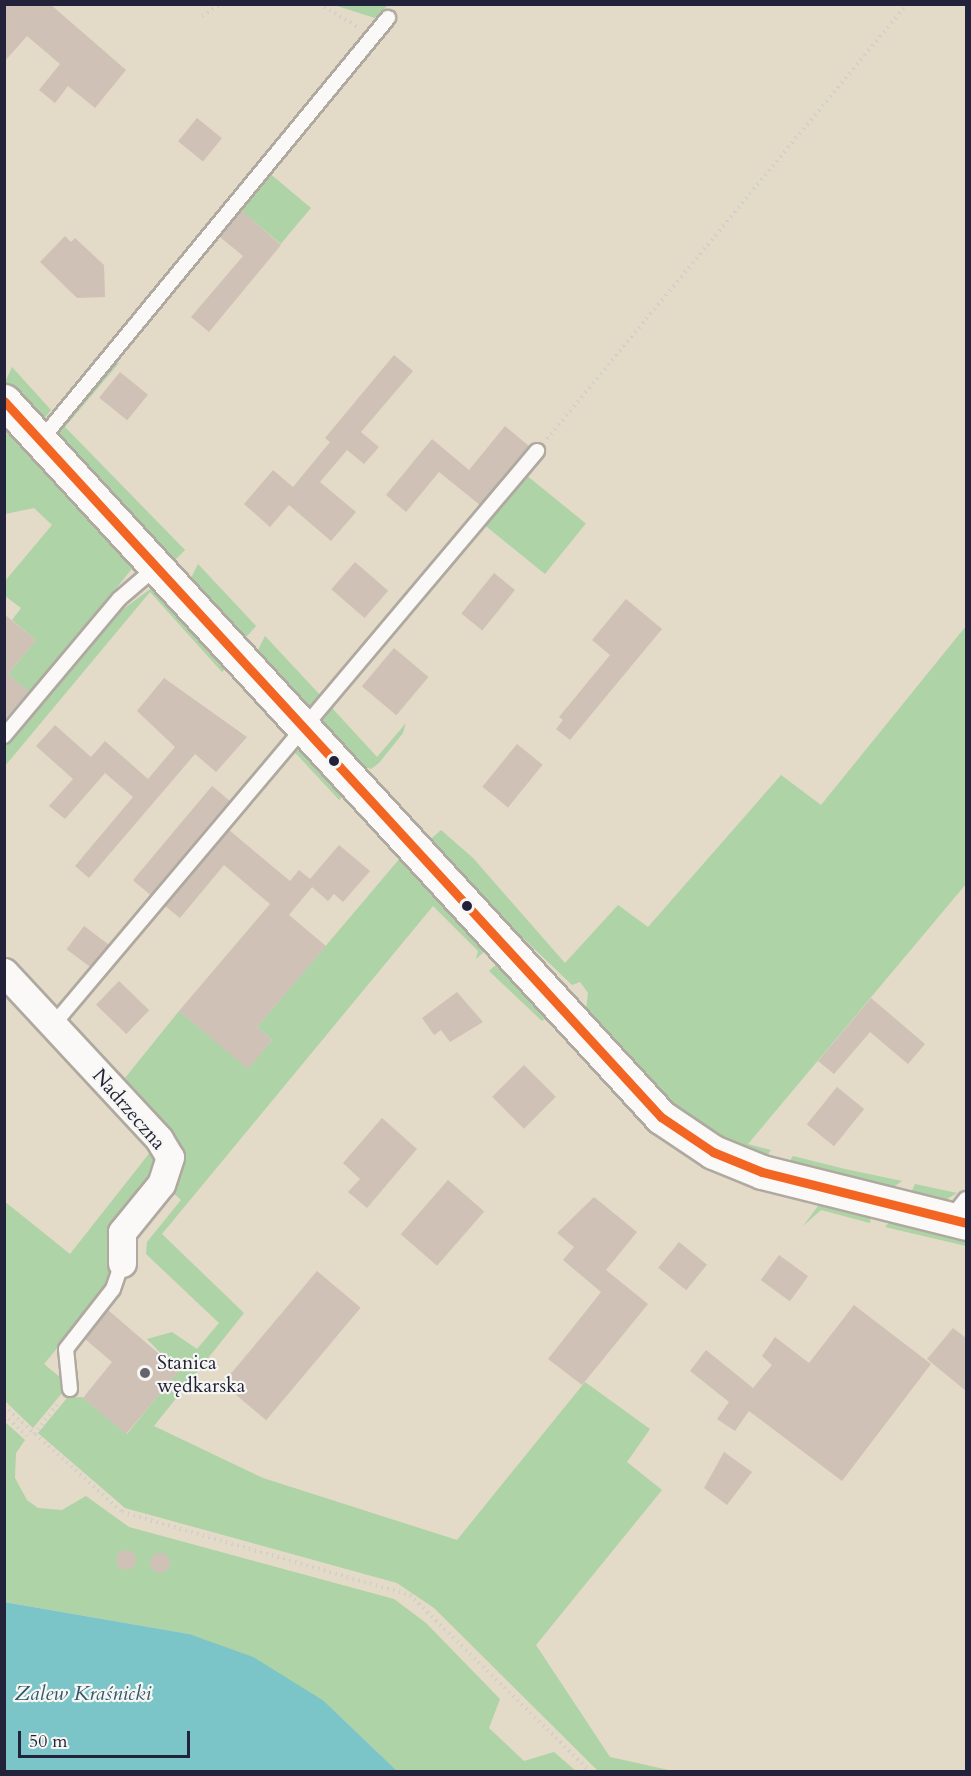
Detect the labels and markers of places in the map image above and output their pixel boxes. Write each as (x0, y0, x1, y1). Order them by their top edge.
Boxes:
unlabelled marker (328, 755, 340, 767)
unlabelled marker (461, 900, 473, 912)
place label: Stanica wędkarska (157, 1350, 245, 1397)
marker: Stanica wędkarska (138, 1366, 152, 1380)

